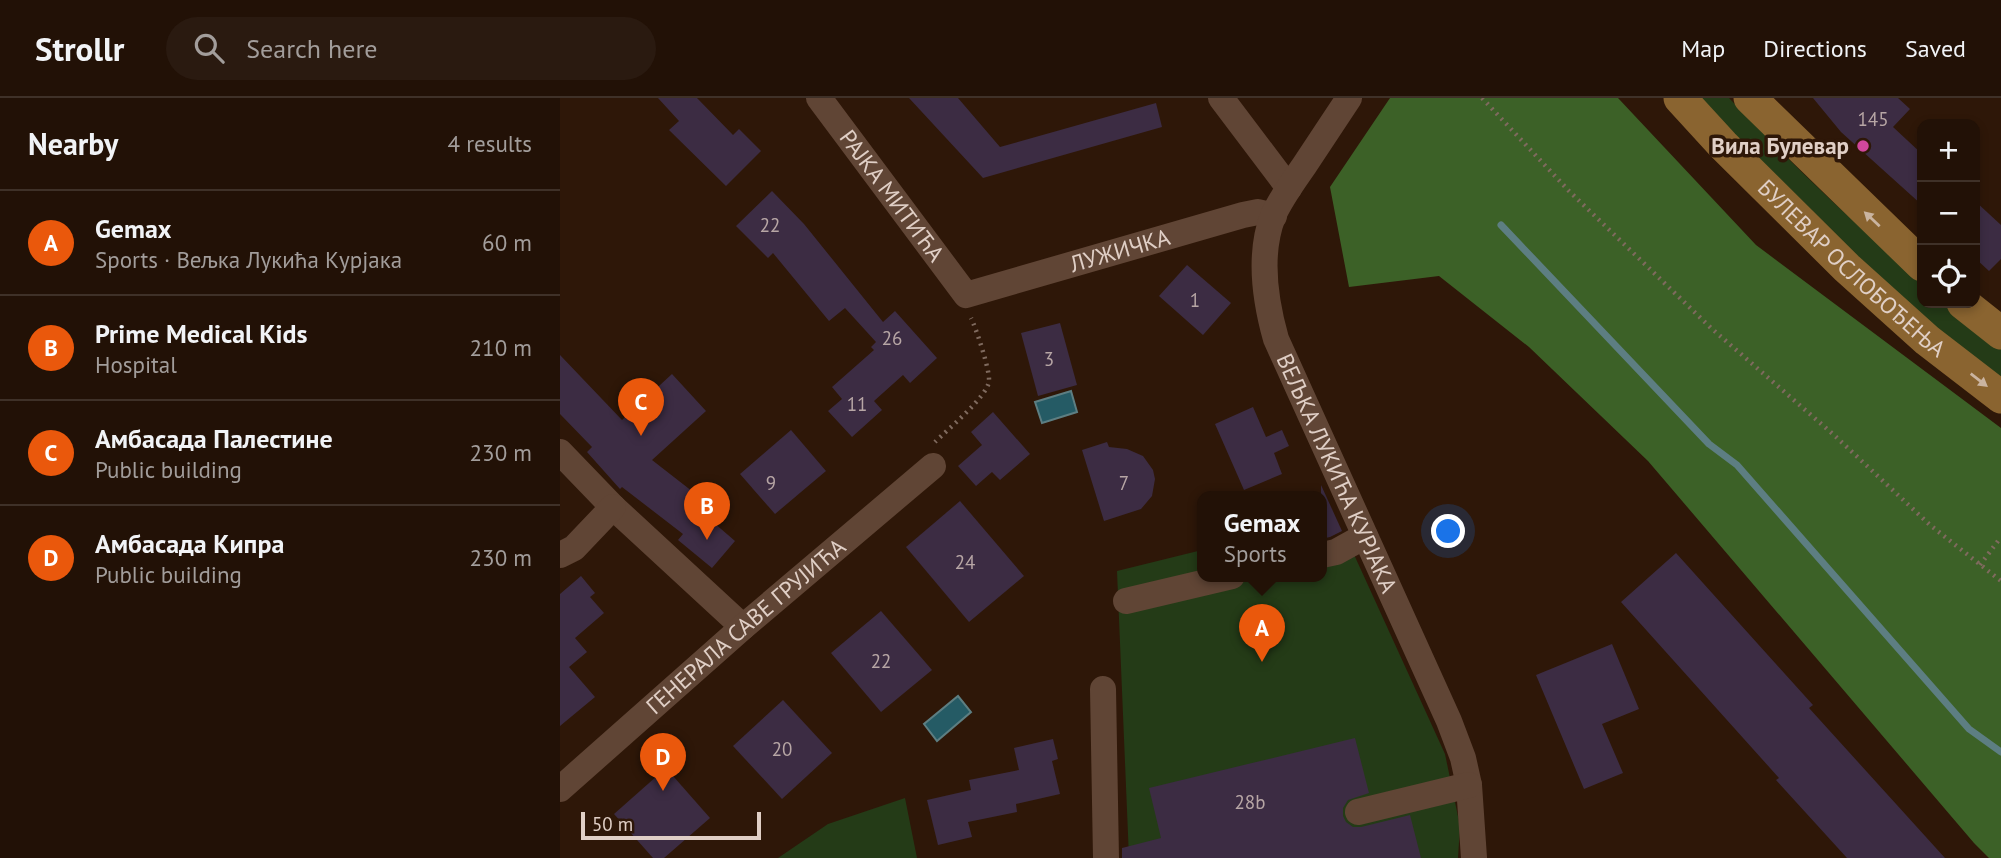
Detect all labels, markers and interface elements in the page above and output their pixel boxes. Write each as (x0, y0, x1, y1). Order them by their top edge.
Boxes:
search box (166, 17, 656, 80)
text: Strollr (35, 27, 124, 70)
icon: search (190, 29, 228, 67)
text: Search here (246, 32, 377, 65)
text: Map (1681, 33, 1725, 64)
text: Directions (1763, 33, 1867, 64)
text: Saved (1905, 33, 1966, 64)
house number: 145 (1857, 107, 1889, 131)
map controls (1917, 119, 1980, 308)
button: + (1917, 119, 1980, 182)
text: Nearby (28, 124, 118, 163)
street label: РАЈКА МИТИЋА (834, 124, 951, 268)
text: 4 results (448, 129, 532, 158)
place label: Вила Булевар (1711, 131, 1849, 160)
marker: Вила Булевар (1855, 138, 1871, 154)
street label: БУЛЕВАР ОСЛОБОЂЕЊА (1752, 173, 1952, 363)
button: − (1917, 182, 1980, 245)
one-way arrow (1864, 210, 1881, 227)
text: Gemax (95, 212, 172, 245)
house number: 22 (760, 213, 780, 237)
street label: ЛУЖИЧКА (1065, 222, 1174, 279)
text: A (44, 228, 58, 257)
text: 60 m (482, 228, 532, 257)
text: Sports · Вељка Лукића Курјака (95, 245, 402, 274)
button: locate (1917, 245, 1980, 308)
house number: 1 (1190, 288, 1200, 312)
text: Prime Medical Kids (95, 317, 307, 350)
house number: 26 (882, 326, 902, 350)
text: B (44, 333, 58, 362)
text: 210 m (470, 333, 532, 362)
house number: 3 (1044, 347, 1054, 371)
street label: ВЕЉКА ЛУКИЋА КУРЈАКА (1271, 349, 1404, 598)
text: Hospital (95, 350, 177, 379)
one-way arrow (1969, 372, 1987, 387)
pin: C (618, 378, 664, 436)
house number: 11 (847, 392, 867, 416)
text: Амбасада Палестине (95, 422, 333, 455)
text: C (45, 438, 57, 467)
text: 230 m (470, 438, 532, 467)
text: Public building (95, 455, 242, 484)
house number: 9 (766, 471, 776, 495)
house number: 7 (1119, 471, 1129, 495)
pin: B (684, 482, 730, 540)
popup (1197, 491, 1327, 582)
text: Gemax (1224, 506, 1300, 539)
your location (1431, 514, 1465, 548)
text: Амбасада Кипра (95, 527, 284, 560)
street label: ГЕНЕРАЛА САВЕ ГРУЈИЋА (640, 531, 851, 720)
text: Sports (1224, 539, 1287, 568)
text: D (44, 543, 58, 572)
text: 230 m (470, 543, 532, 572)
house number: 24 (955, 550, 975, 574)
text: Public building (95, 560, 242, 589)
pin: A (1239, 604, 1285, 662)
house number: 22 (871, 649, 891, 673)
pin: D (640, 733, 686, 791)
house number: 20 (772, 737, 792, 761)
house number: 28b (1235, 790, 1265, 814)
scale bar (581, 809, 761, 841)
text: 50 m (592, 812, 633, 836)

